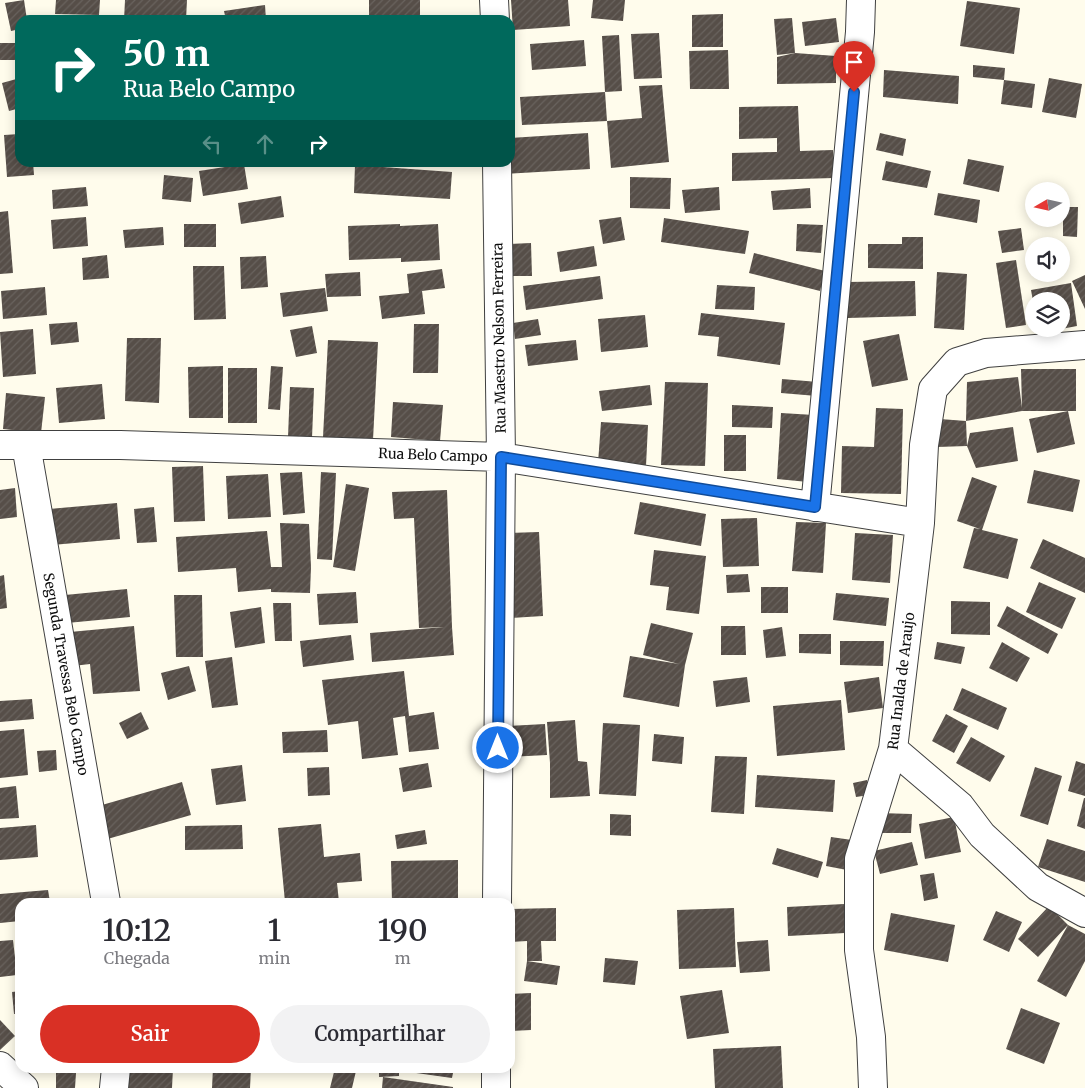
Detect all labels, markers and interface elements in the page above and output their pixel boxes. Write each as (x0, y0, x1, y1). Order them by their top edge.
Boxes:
text: 50 m (123, 32, 210, 76)
icon: right (40, 35, 105, 100)
pin (833, 41, 875, 92)
icon: arrive (840, 48, 868, 76)
text: Rua Belo Campo (123, 75, 295, 103)
icon: left (198, 130, 226, 158)
icon: ahead (251, 130, 279, 158)
icon: right (304, 130, 332, 158)
north arrow (1025, 182, 1070, 228)
map controls (1025, 182, 1070, 337)
button: sound (1025, 237, 1070, 282)
street label: Rua Maestro Nelson Ferreira (488, 242, 510, 434)
button: layers (1025, 292, 1070, 337)
street label: Rua Belo Campo (378, 444, 488, 466)
street label: Segunda Travessa Belo Campo (39, 571, 93, 777)
street label: Rua Inalda de Araujo (884, 611, 918, 751)
position arrow (471, 721, 523, 773)
text: 10:12 (102, 911, 171, 949)
text: 1 (268, 911, 281, 949)
text: 190 (378, 911, 428, 949)
text: Chegada (104, 948, 170, 968)
text: min (259, 948, 290, 968)
text: m (395, 948, 411, 968)
button: Sair (40, 1005, 260, 1063)
button: Compartilhar (270, 1005, 490, 1063)

